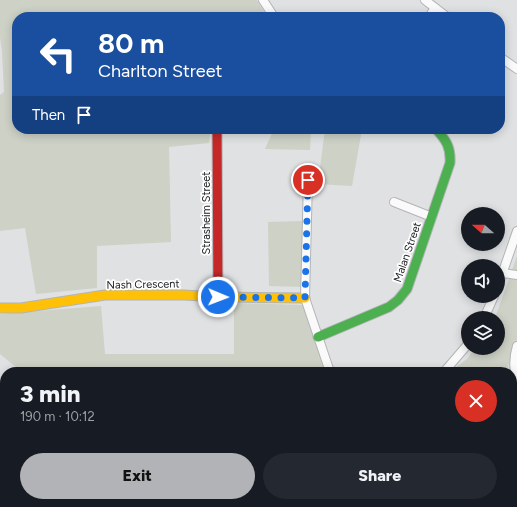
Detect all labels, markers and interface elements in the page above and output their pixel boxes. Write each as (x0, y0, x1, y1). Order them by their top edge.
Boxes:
text: 80 m (98, 26, 164, 60)
icon: left (32, 28, 84, 80)
text: Charlton Street (98, 60, 222, 82)
icon: arrive (73, 104, 95, 126)
text: Then (32, 106, 65, 124)
pin (291, 163, 325, 197)
icon: arrive (297, 169, 319, 191)
street label: Strasheim Street (200, 172, 213, 254)
north arrow (461, 207, 505, 251)
map controls (461, 207, 505, 355)
street label: Malan Street (391, 220, 424, 284)
button: sound (461, 259, 505, 303)
position arrow (197, 276, 239, 318)
street label: Nash Crescent (106, 277, 180, 292)
button: layers (461, 311, 505, 355)
text: 3 min (20, 379, 81, 408)
button: close (455, 380, 497, 422)
text: 190 m · 10:12 (20, 409, 95, 424)
button: Exit (20, 453, 255, 499)
button: Share (263, 453, 497, 499)

